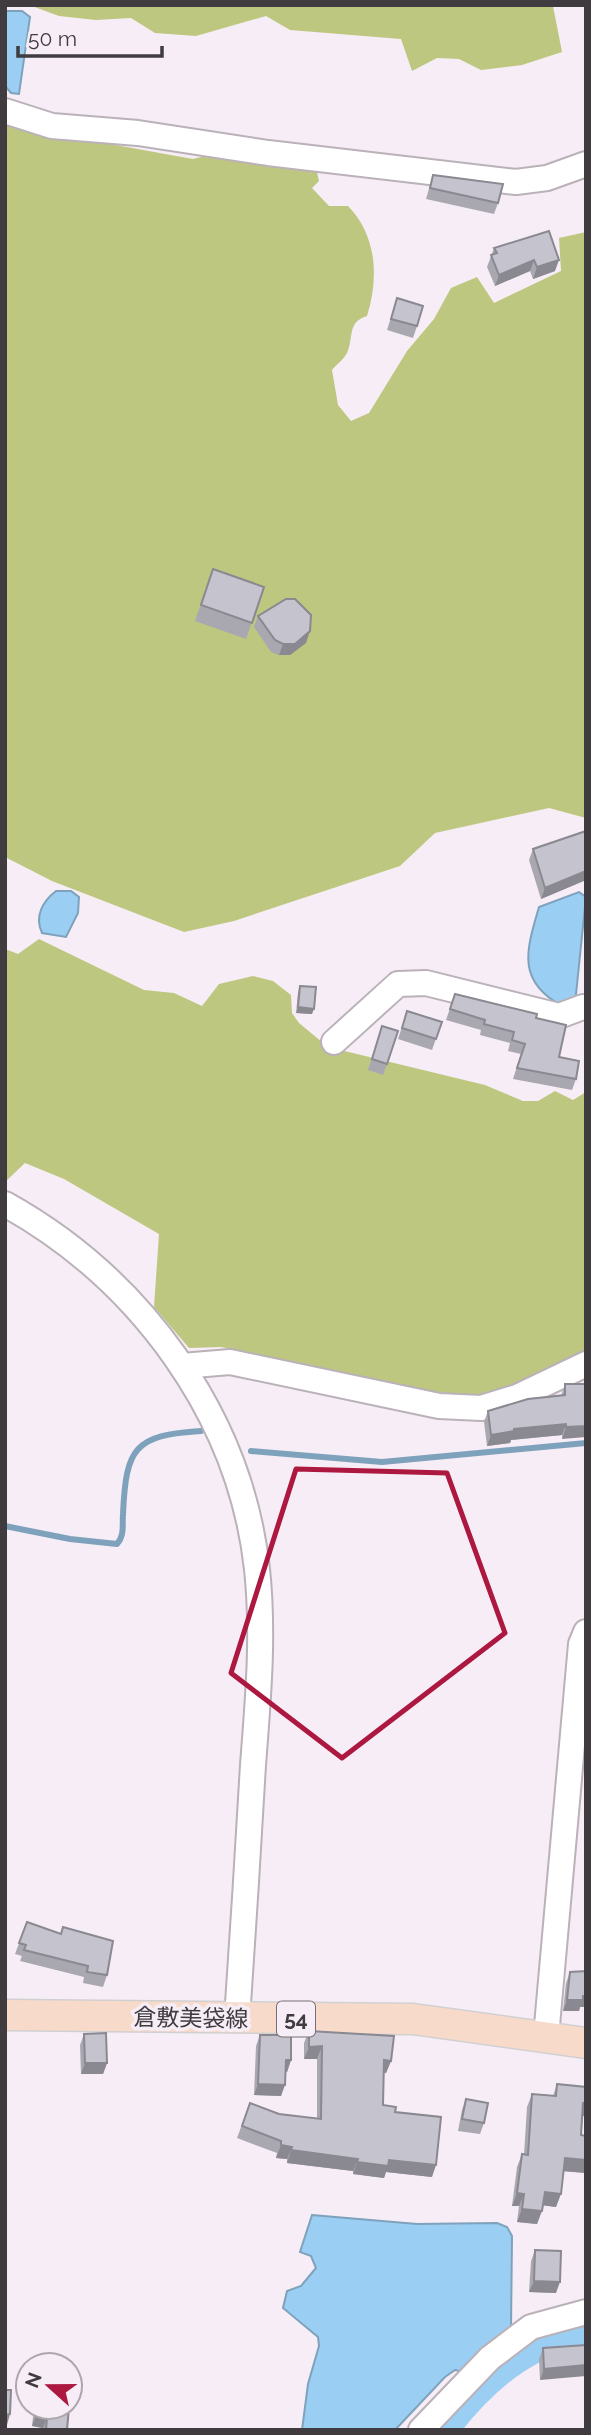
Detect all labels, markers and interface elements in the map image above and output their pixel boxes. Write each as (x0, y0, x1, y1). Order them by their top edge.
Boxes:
scale bar (18, 14, 161, 58)
text: 50 m (28, 26, 77, 51)
road number: 54 (277, 2002, 315, 2036)
street label: 倉敷美袋線 (133, 2003, 249, 2032)
north arrow (14, 2351, 84, 2421)
text: N (20, 2369, 46, 2391)

